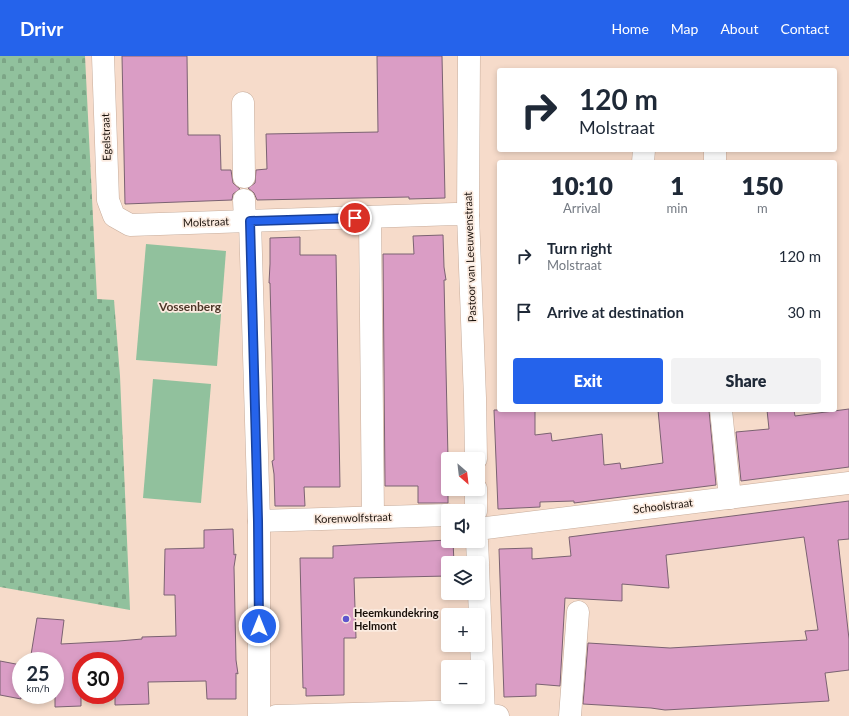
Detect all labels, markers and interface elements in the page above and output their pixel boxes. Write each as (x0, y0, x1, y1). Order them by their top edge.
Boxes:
text: Drivr (20, 17, 63, 40)
text: Home (611, 20, 649, 37)
text: Map (671, 20, 698, 37)
text: About (720, 20, 758, 37)
text: Contact (780, 20, 829, 37)
text: 120 m (579, 82, 658, 116)
icon: right (513, 84, 565, 136)
street label: Egelstraat (98, 113, 113, 161)
text: Molstraat (579, 116, 655, 138)
text: 10:10 (551, 171, 613, 200)
text: 1 (670, 171, 684, 200)
text: 150 (741, 171, 783, 200)
street label: Pastoor van Leeuwenstraat (461, 192, 478, 322)
text: Arrival (563, 200, 601, 216)
text: min (667, 200, 688, 216)
text: m (757, 200, 768, 216)
pin (338, 201, 372, 235)
icon: arrive (344, 207, 366, 229)
street label: Molstraat (183, 214, 229, 229)
text: Turn right (547, 239, 612, 257)
icon: right (513, 245, 535, 267)
text: 120 m (779, 247, 821, 265)
text: Molstraat (547, 257, 602, 273)
district label: Vossenberg (158, 299, 222, 314)
icon: arrive (513, 301, 535, 323)
text: Arrive at destination (547, 303, 684, 321)
text: 30 m (787, 303, 821, 321)
button: Exit (513, 358, 663, 404)
button: Share (671, 358, 821, 404)
north arrow (441, 452, 485, 496)
map controls (441, 452, 485, 704)
street label: Schoolstraat (632, 495, 693, 516)
button: sound (441, 504, 485, 548)
street label: Korenwolfstraat (314, 510, 392, 525)
button: layers (441, 556, 485, 600)
position arrow (238, 605, 280, 647)
place label: Heemkundekring Helmont (354, 606, 439, 632)
button: + (441, 608, 485, 652)
marker: Heemkundekring Helmont (341, 614, 351, 624)
speed limit sign: 30 (72, 652, 124, 704)
button: − (441, 660, 485, 704)
text: 25 (26, 661, 50, 685)
text: km/h (26, 682, 50, 694)

